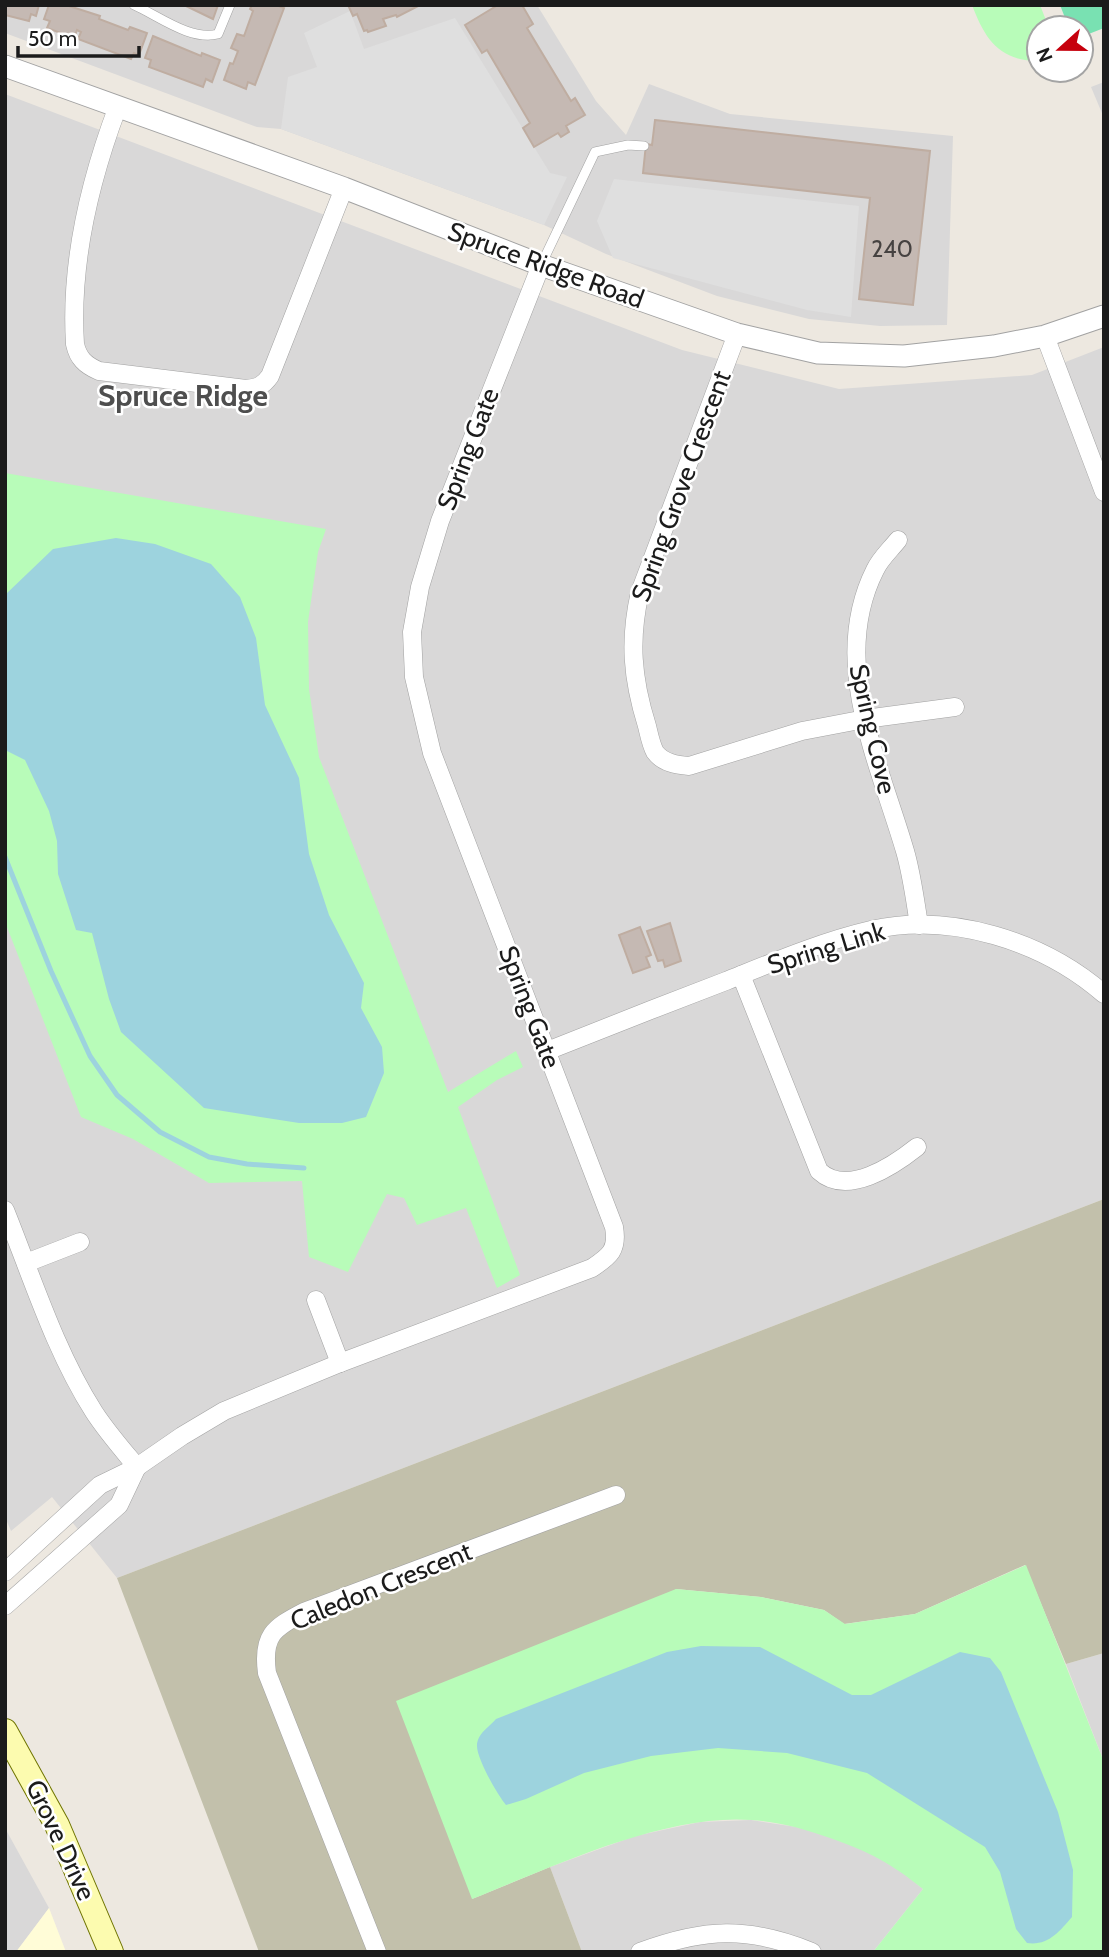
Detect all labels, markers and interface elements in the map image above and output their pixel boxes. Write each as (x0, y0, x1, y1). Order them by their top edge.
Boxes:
scale bar (18, 14, 138, 58)
north arrow (1025, 14, 1095, 84)
text: 50 m (28, 26, 77, 51)
text: N (1031, 45, 1058, 65)
street label: Spruce Ridge Road (444, 215, 648, 315)
house number: 240 (871, 235, 913, 263)
street label: Spring Grove Crescent (624, 366, 738, 606)
district label: Spruce Ridge (98, 377, 268, 414)
street label: Spring Gate (430, 383, 506, 515)
street label: Spring Cove (843, 661, 903, 797)
street label: Spring Link (763, 915, 889, 981)
street label: Spring Gate (492, 941, 568, 1073)
street label: Caledon Crescent (286, 1535, 477, 1637)
street label: Grove Drive (19, 1775, 103, 1905)

